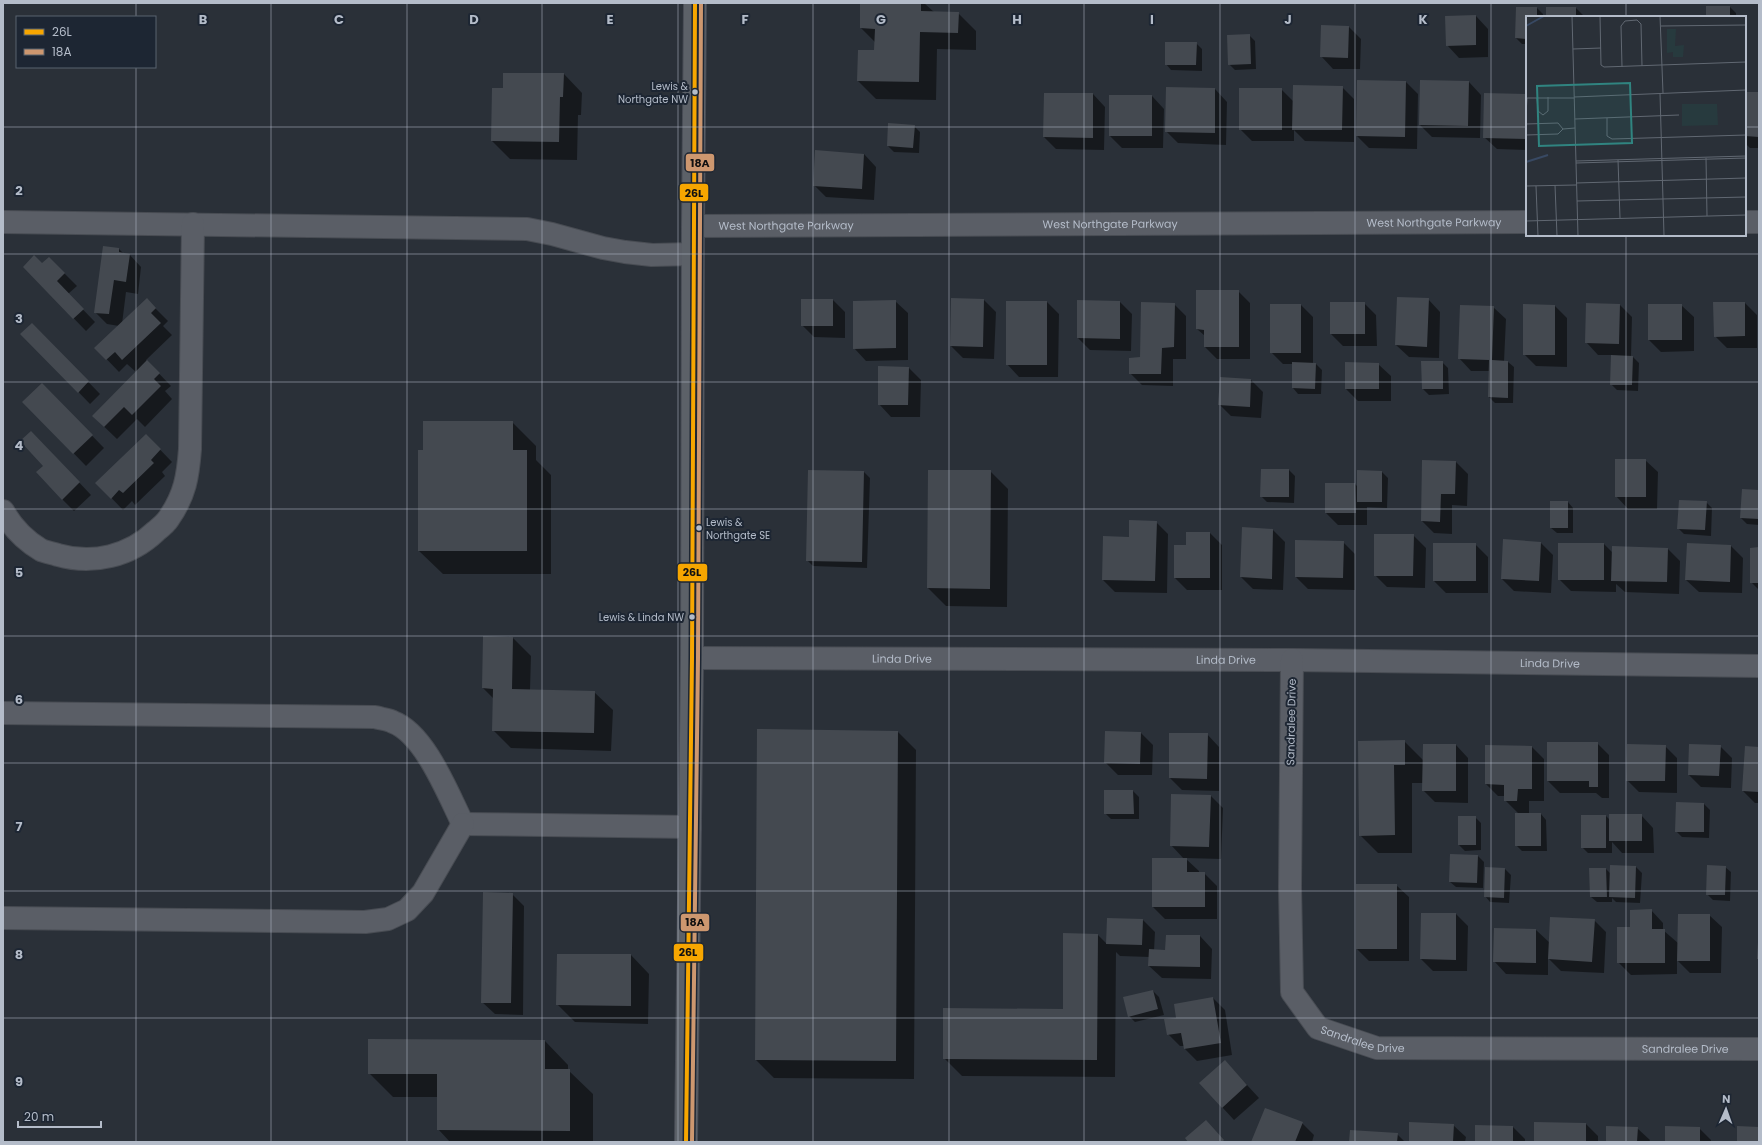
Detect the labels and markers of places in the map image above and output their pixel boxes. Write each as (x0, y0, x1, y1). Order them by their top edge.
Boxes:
place label: Lewis & Northgate NW (618, 79, 689, 107)
marker: Lewis & Northgate NW (690, 87, 700, 97)
place label: Lewis & Northgate SE (706, 515, 770, 543)
marker: Lewis & Northgate SE (694, 523, 704, 533)
place label: Lewis & Linda NW (599, 610, 684, 625)
marker: Lewis & Linda NW (687, 612, 697, 622)

